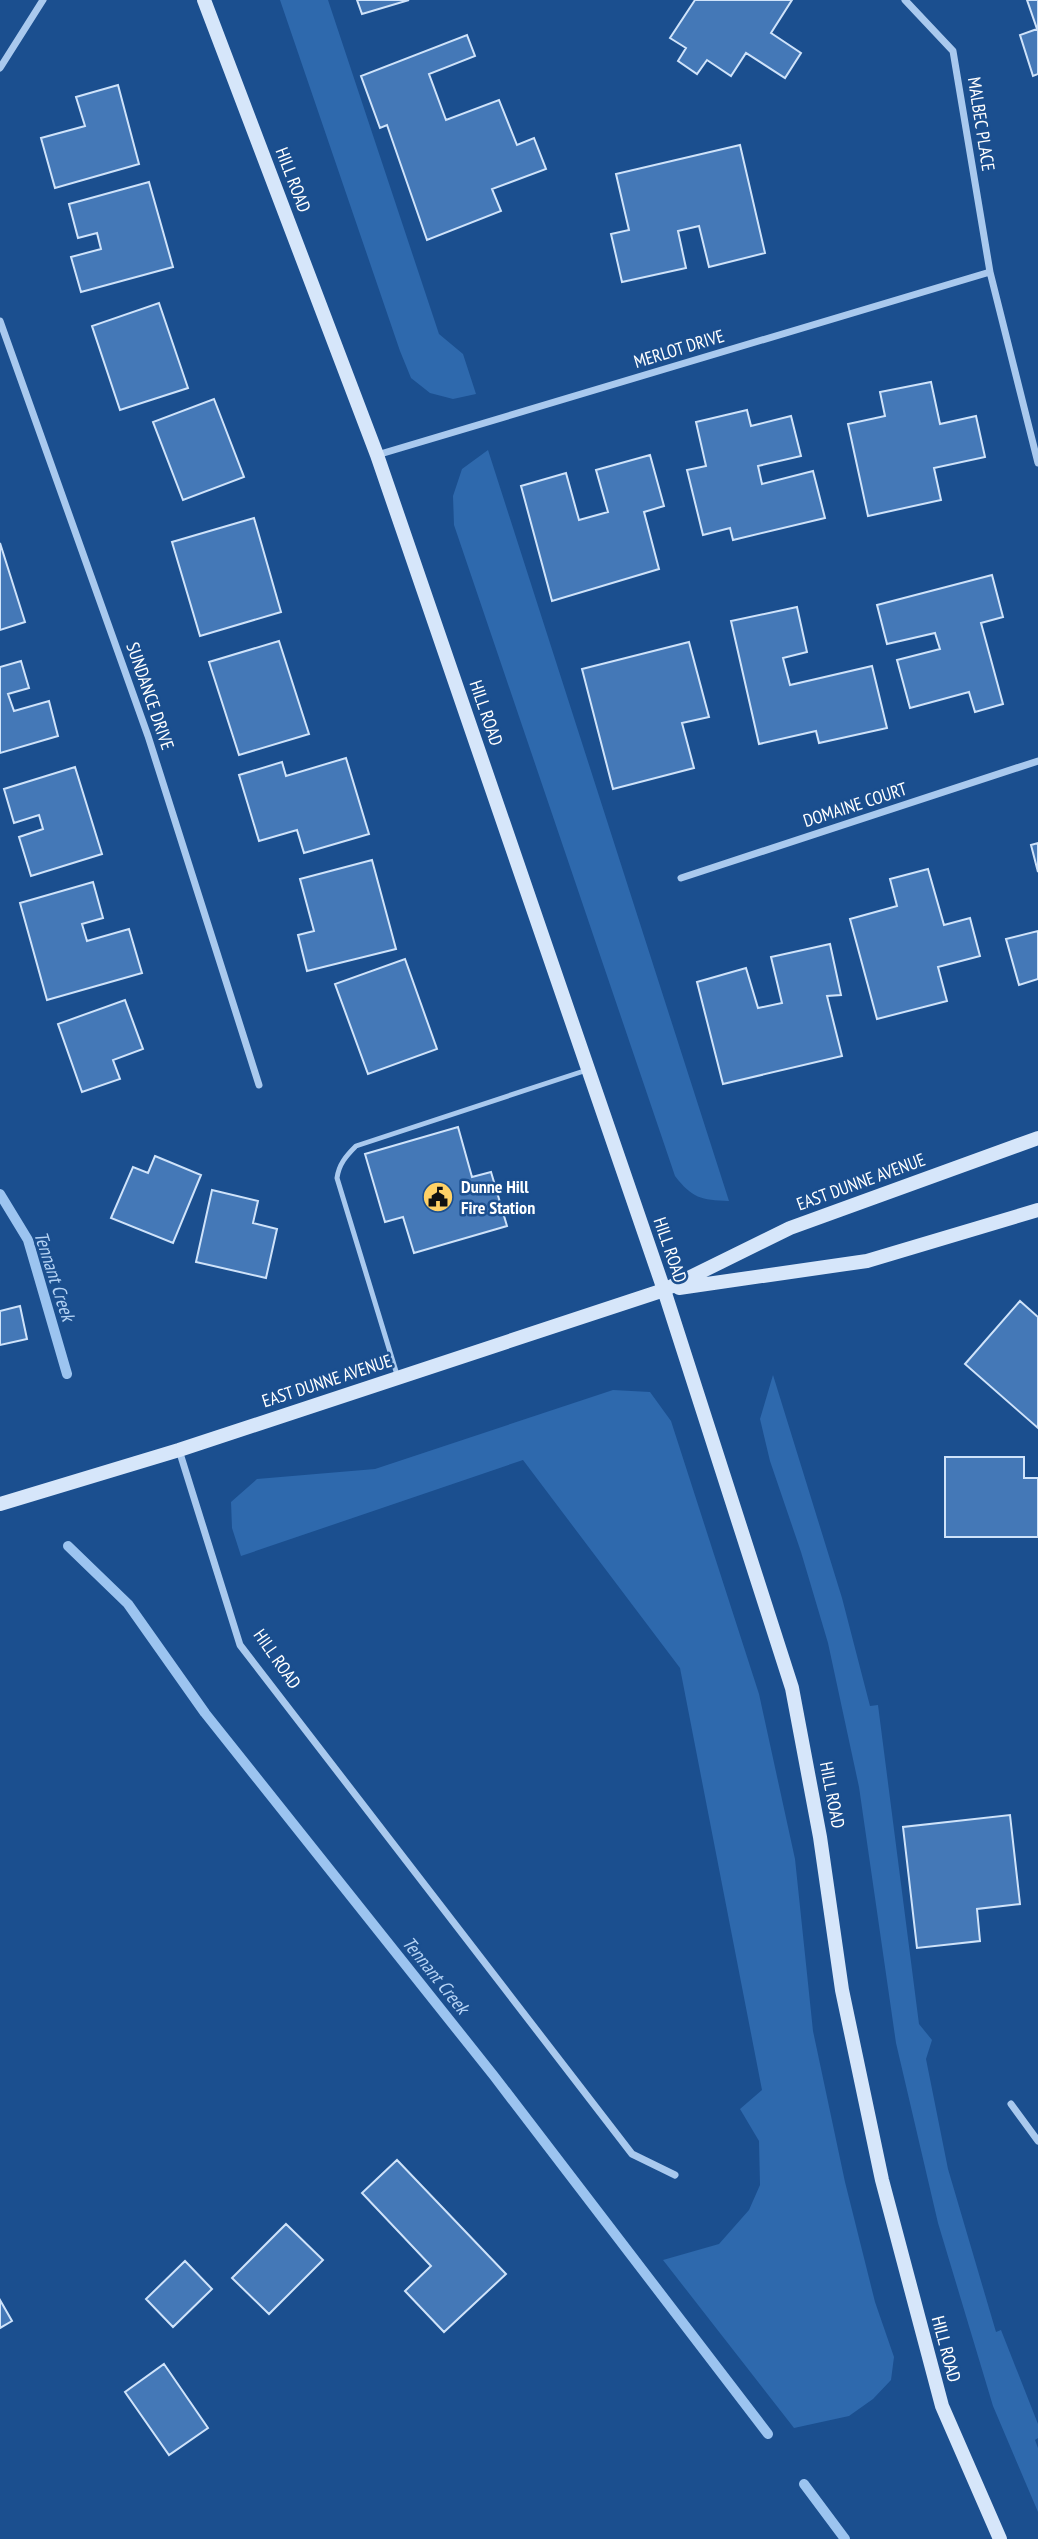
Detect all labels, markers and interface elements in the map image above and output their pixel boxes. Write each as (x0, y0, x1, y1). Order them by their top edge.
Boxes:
street label: MALBEC PLACE (963, 75, 1000, 173)
street label: HILL ROAD (271, 144, 316, 215)
street label: MERLOT DRIVE (631, 324, 727, 373)
street label: SUNDANCE DRIVE (121, 639, 180, 753)
street label: HILL ROAD (465, 677, 508, 749)
street label: DOMAINE COURT (800, 777, 910, 832)
street label: EAST DUNNE AVENUE (793, 1148, 928, 1215)
place label: Dunne Hill Fire Station (461, 1175, 535, 1219)
public building icon: Dunne Hill Fire Station (421, 1180, 455, 1214)
street label: HILL ROAD (649, 1214, 692, 1286)
water label: Tennant Creek (29, 1228, 82, 1326)
street label: EAST DUNNE AVENUE (259, 1349, 395, 1412)
street label: HILL ROAD (249, 1624, 306, 1693)
street label: HILL ROAD (815, 1760, 850, 1830)
water label: Tennant Creek (397, 1931, 476, 2021)
street label: HILL ROAD (927, 2313, 966, 2384)

